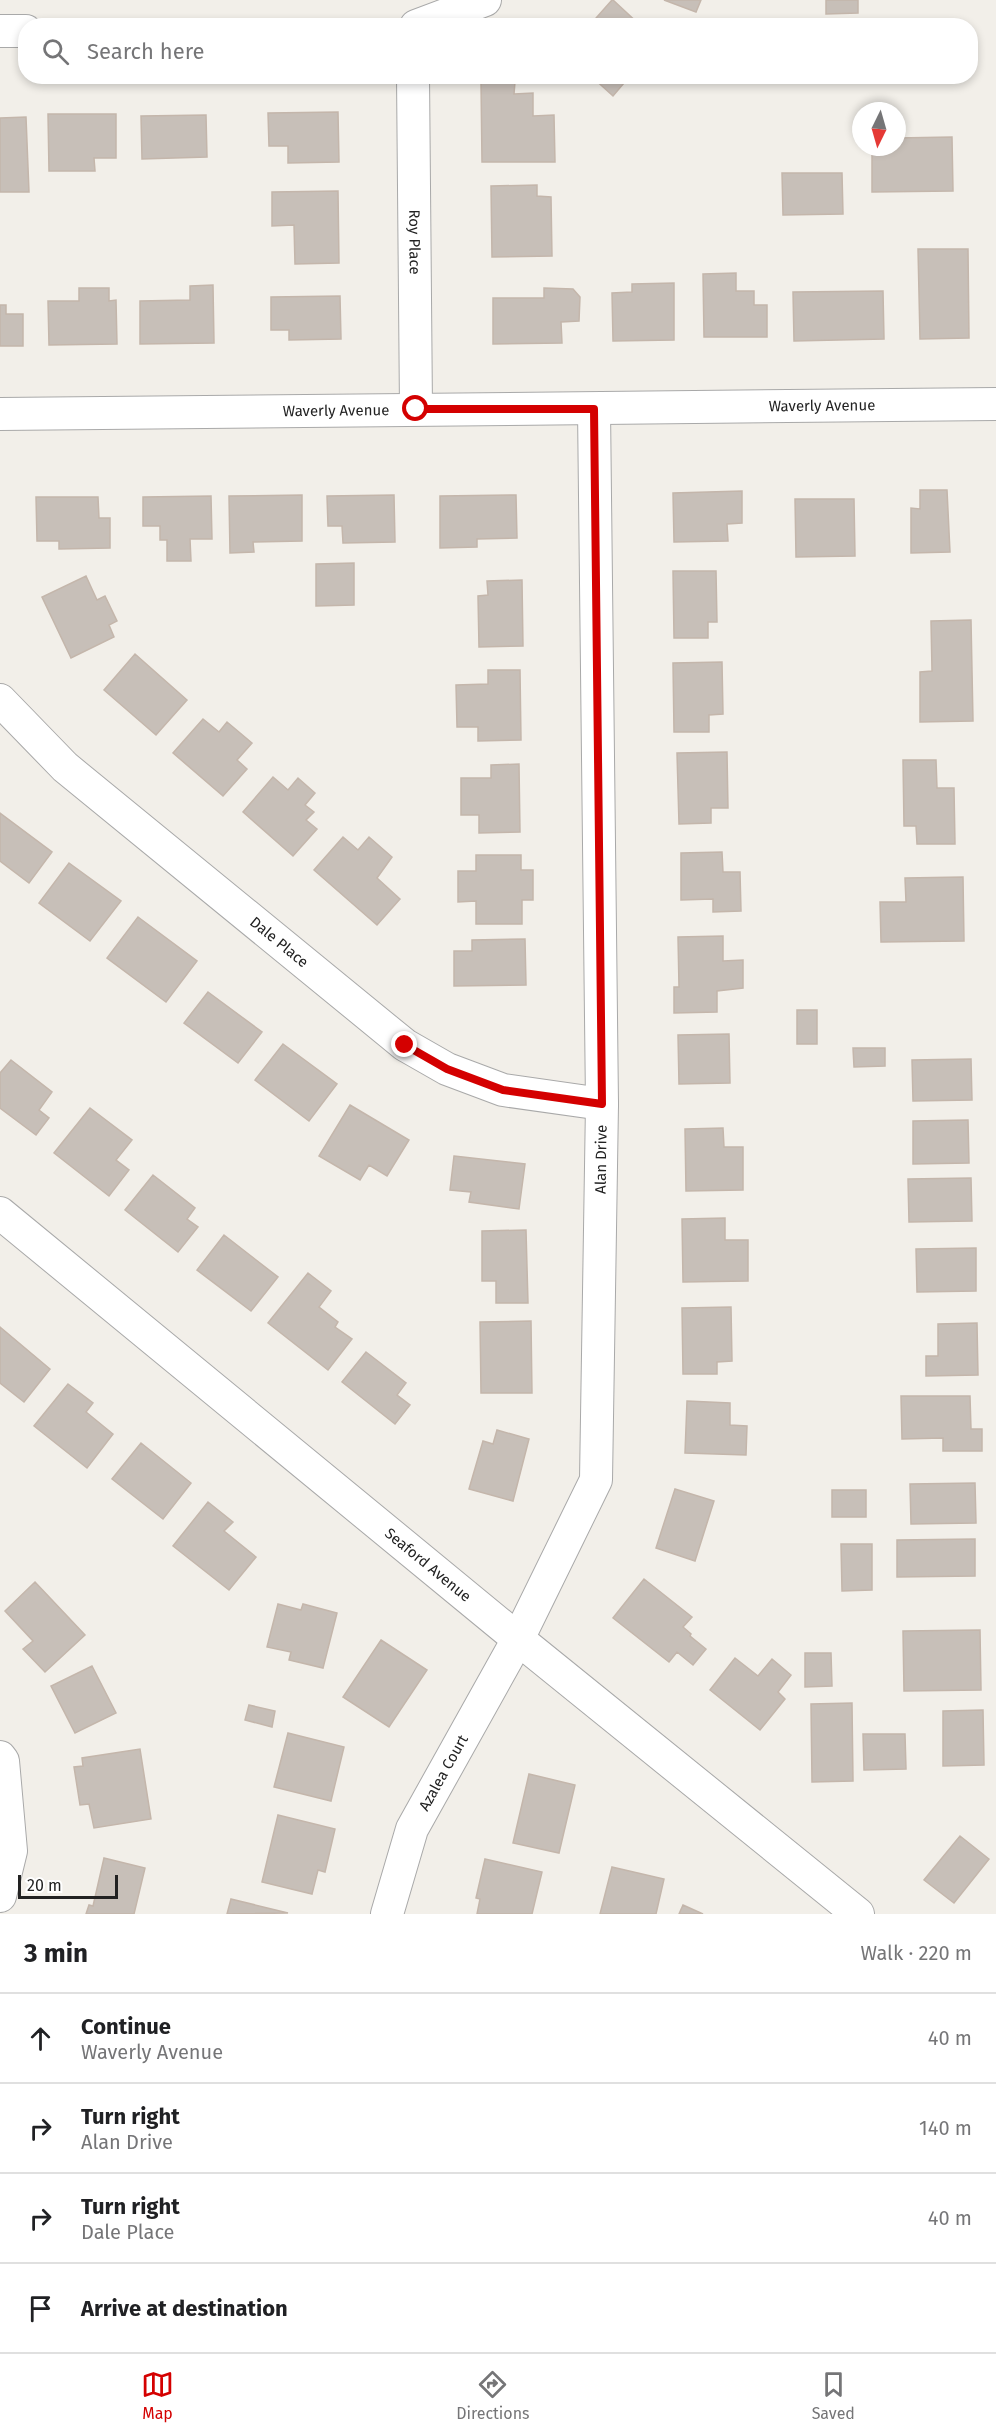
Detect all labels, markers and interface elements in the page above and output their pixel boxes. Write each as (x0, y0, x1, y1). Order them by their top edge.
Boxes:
search box (18, 18, 978, 84)
icon: search (39, 35, 72, 68)
text: Search here (87, 38, 205, 65)
north arrow (852, 102, 906, 156)
street label: Roy Place (405, 209, 424, 275)
route start (402, 395, 428, 421)
street label: Waverly Avenue (769, 396, 875, 415)
street label: Waverly Avenue (283, 401, 389, 420)
street label: Dale Place (246, 913, 312, 971)
route end (391, 1031, 417, 1057)
street label: Alan Drive (592, 1125, 611, 1194)
street label: Seaford Avenue (381, 1524, 475, 1606)
street label: Azalea Court (415, 1731, 472, 1814)
scale bar (18, 1872, 118, 1900)
text: 20 m (27, 1876, 62, 1895)
text: 3 min (24, 1938, 88, 1969)
text: Walk · 220 m (861, 1941, 972, 1965)
text: Continue (81, 2013, 171, 2040)
icon: ahead (24, 2022, 57, 2055)
text: 40 m (928, 2026, 972, 2050)
text: Waverly Avenue (81, 2040, 223, 2064)
text: Turn right (81, 2103, 180, 2130)
icon: right (24, 2112, 57, 2145)
text: 140 m (919, 2116, 972, 2140)
text: Alan Drive (81, 2130, 173, 2154)
text: Turn right (81, 2193, 180, 2220)
icon: right (24, 2202, 57, 2235)
text: 40 m (928, 2206, 972, 2230)
text: Dale Place (81, 2220, 174, 2244)
icon: arrive (24, 2292, 57, 2325)
text: Arrive at destination (81, 2295, 288, 2322)
tab: Map (141, 2368, 174, 2423)
tab: Directions (456, 2368, 530, 2423)
tab: Saved (812, 2368, 855, 2423)

